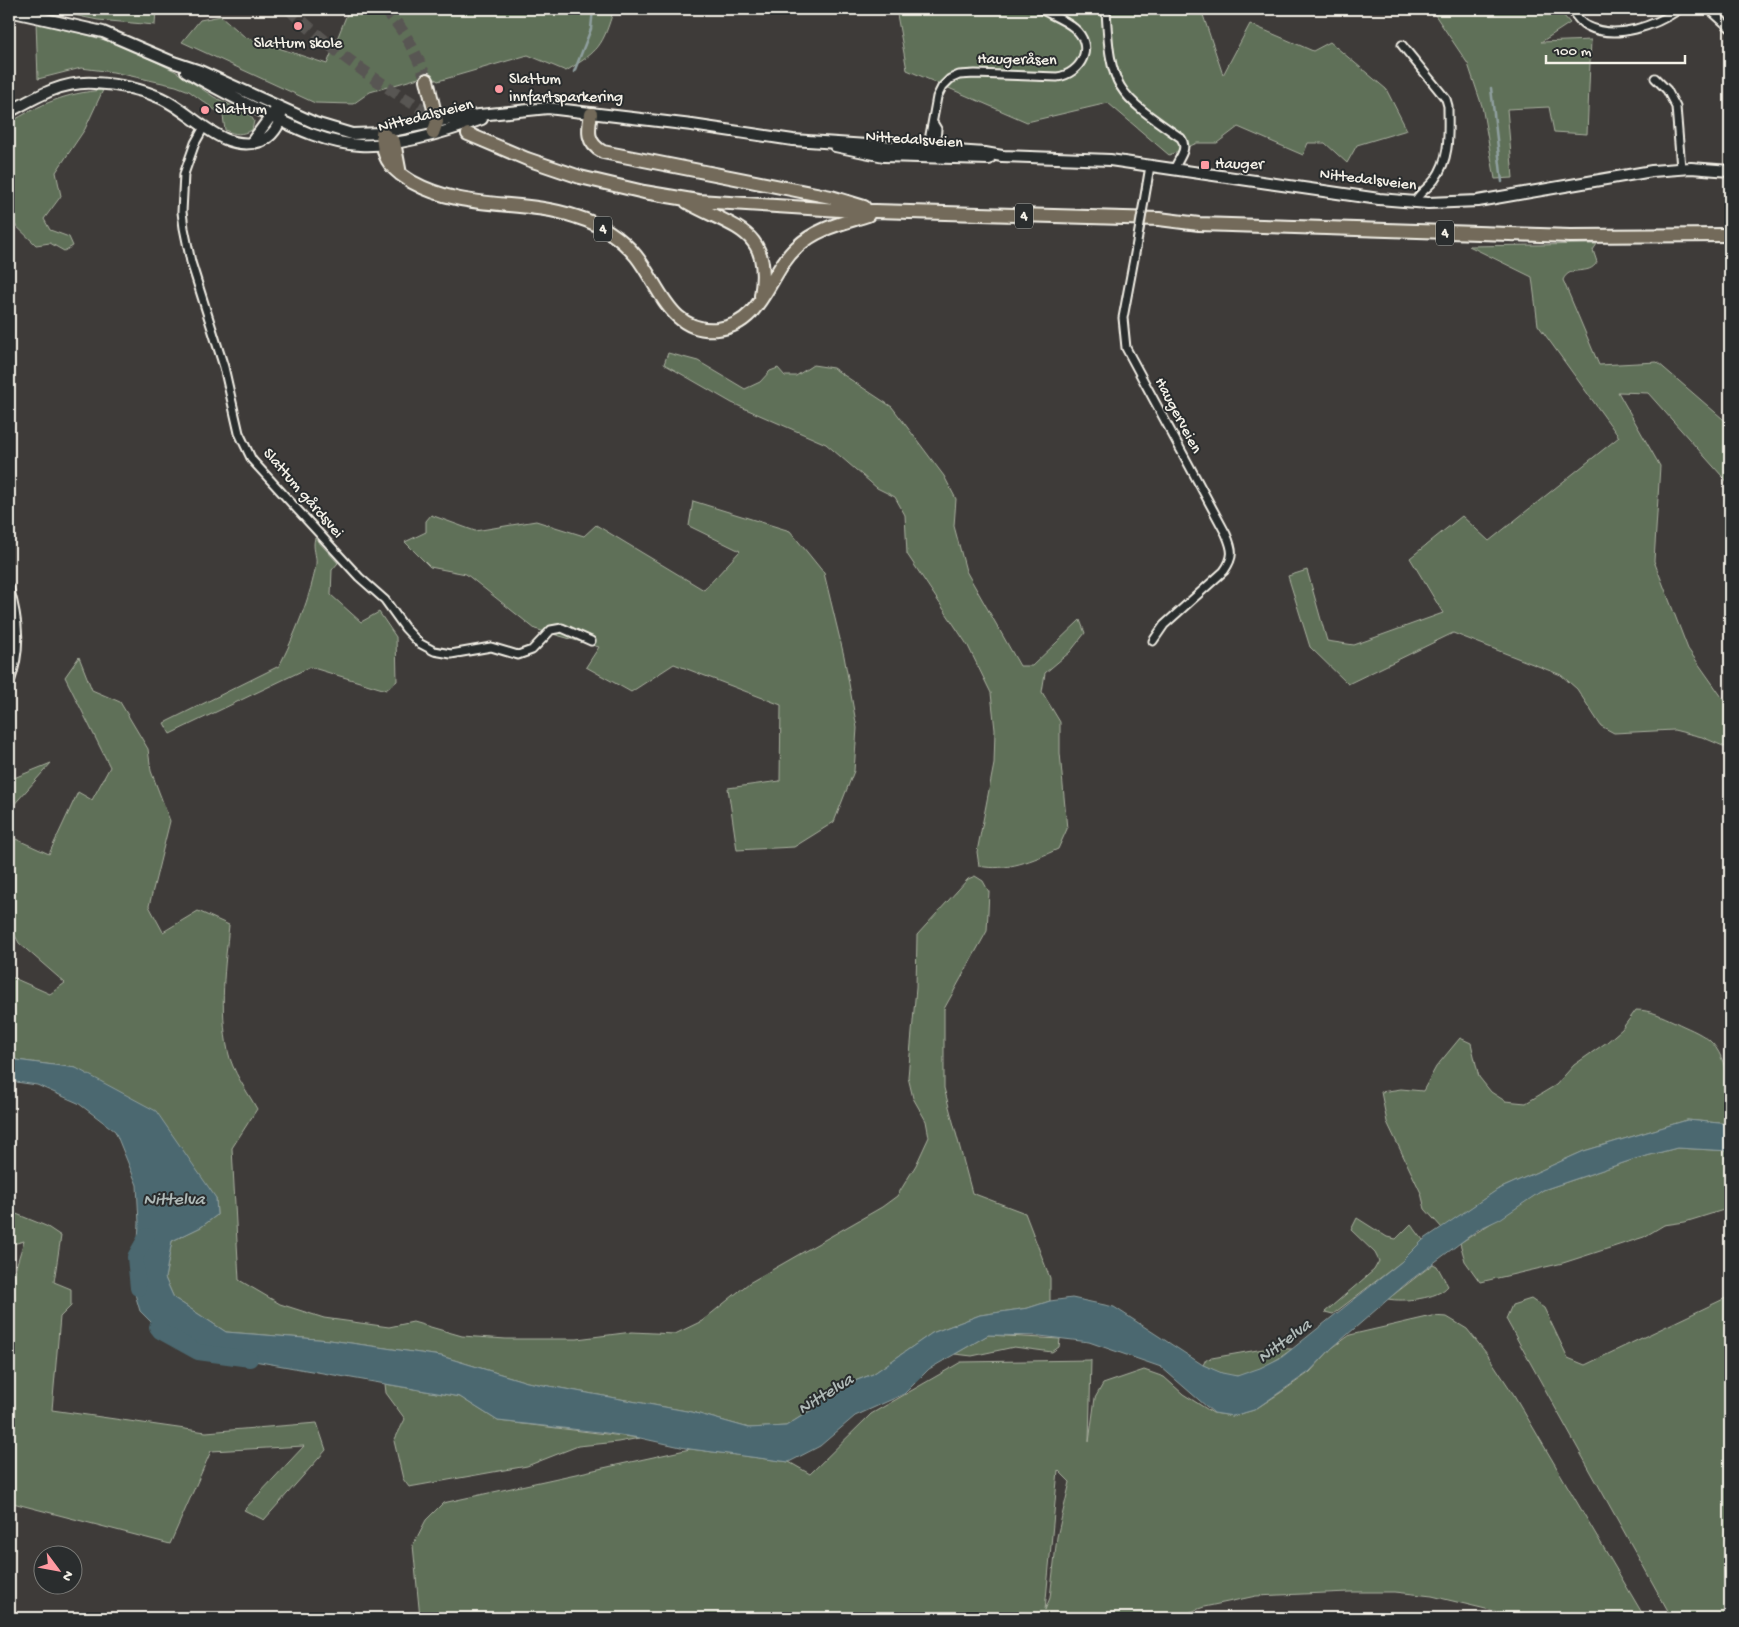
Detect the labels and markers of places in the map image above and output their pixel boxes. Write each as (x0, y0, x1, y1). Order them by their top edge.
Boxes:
marker: Slattum skole (292, 20, 304, 32)
place label: Slattum skole (254, 35, 343, 54)
place label: Slattum innfartsparkering (509, 71, 623, 108)
marker: Slattum innfartsparkering (493, 83, 505, 95)
place label: Slattum (215, 101, 267, 120)
marker: Slattum (199, 104, 211, 116)
place label: Hauger (1215, 156, 1265, 175)
marker: Hauger (1199, 159, 1211, 171)

